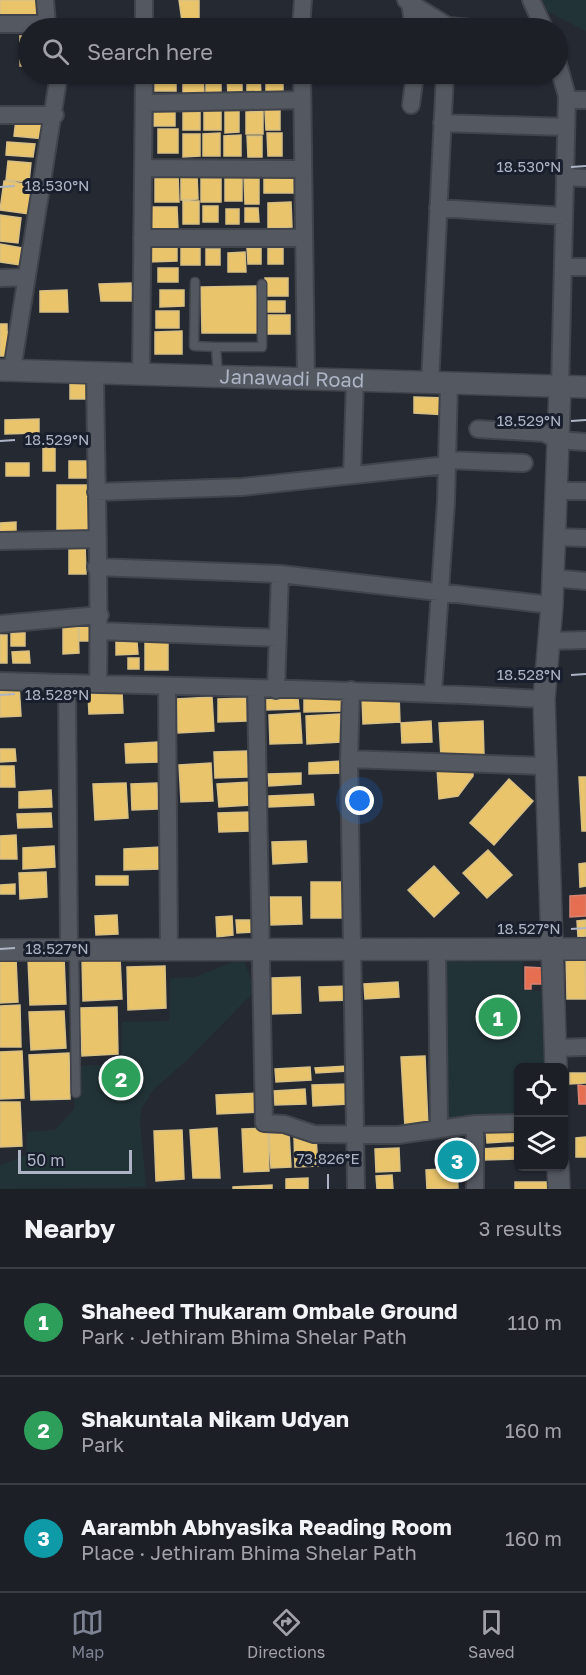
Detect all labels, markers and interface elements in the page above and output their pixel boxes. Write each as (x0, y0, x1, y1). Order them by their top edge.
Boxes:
search box (18, 18, 568, 84)
icon: search (39, 35, 72, 68)
text: Search here (87, 38, 213, 65)
text: 18.530°N (497, 157, 561, 175)
text: 18.530°N (25, 176, 89, 194)
street label: Janawadi Road (219, 363, 365, 392)
text: 18.529°N (497, 411, 561, 429)
text: 18.529°N (25, 430, 89, 448)
text: 18.528°N (497, 665, 561, 683)
text: 18.528°N (25, 685, 89, 703)
your location (345, 786, 374, 815)
text: 18.527°N (497, 919, 561, 937)
text: 18.527°N (25, 939, 89, 957)
pin: 1 (478, 994, 518, 1040)
pin: 2 (102, 1056, 140, 1100)
map controls (514, 1063, 568, 1171)
button: locate (514, 1063, 568, 1117)
button: layers (514, 1117, 568, 1171)
pin: 3 (438, 1138, 476, 1182)
scale bar (18, 1147, 132, 1174)
text: 73.826°E (296, 1149, 360, 1167)
text: 50 m (27, 1150, 64, 1170)
text: Nearby (24, 1213, 115, 1244)
text: 3 results (479, 1216, 562, 1240)
text: Shaheed Thukaram Ombale Ground (81, 1297, 458, 1324)
text: 1 (38, 1310, 49, 1334)
text: 110 m (508, 1310, 562, 1334)
text: Park · Jethiram Bhima Shelar Path (81, 1324, 407, 1348)
text: Shakuntala Nikam Udyan (81, 1405, 349, 1432)
text: 2 (37, 1418, 50, 1442)
text: 160 m (505, 1418, 562, 1442)
text: Park (81, 1432, 124, 1456)
text: Aarambh Abhyasika Reading Room (81, 1513, 452, 1540)
text: 3 (37, 1526, 50, 1550)
text: 160 m (505, 1526, 562, 1550)
text: Place · Jethiram Bhima Shelar Path (81, 1540, 417, 1564)
tab: Map (71, 1606, 104, 1662)
tab: Directions (247, 1606, 325, 1662)
tab: Saved (468, 1606, 515, 1662)

